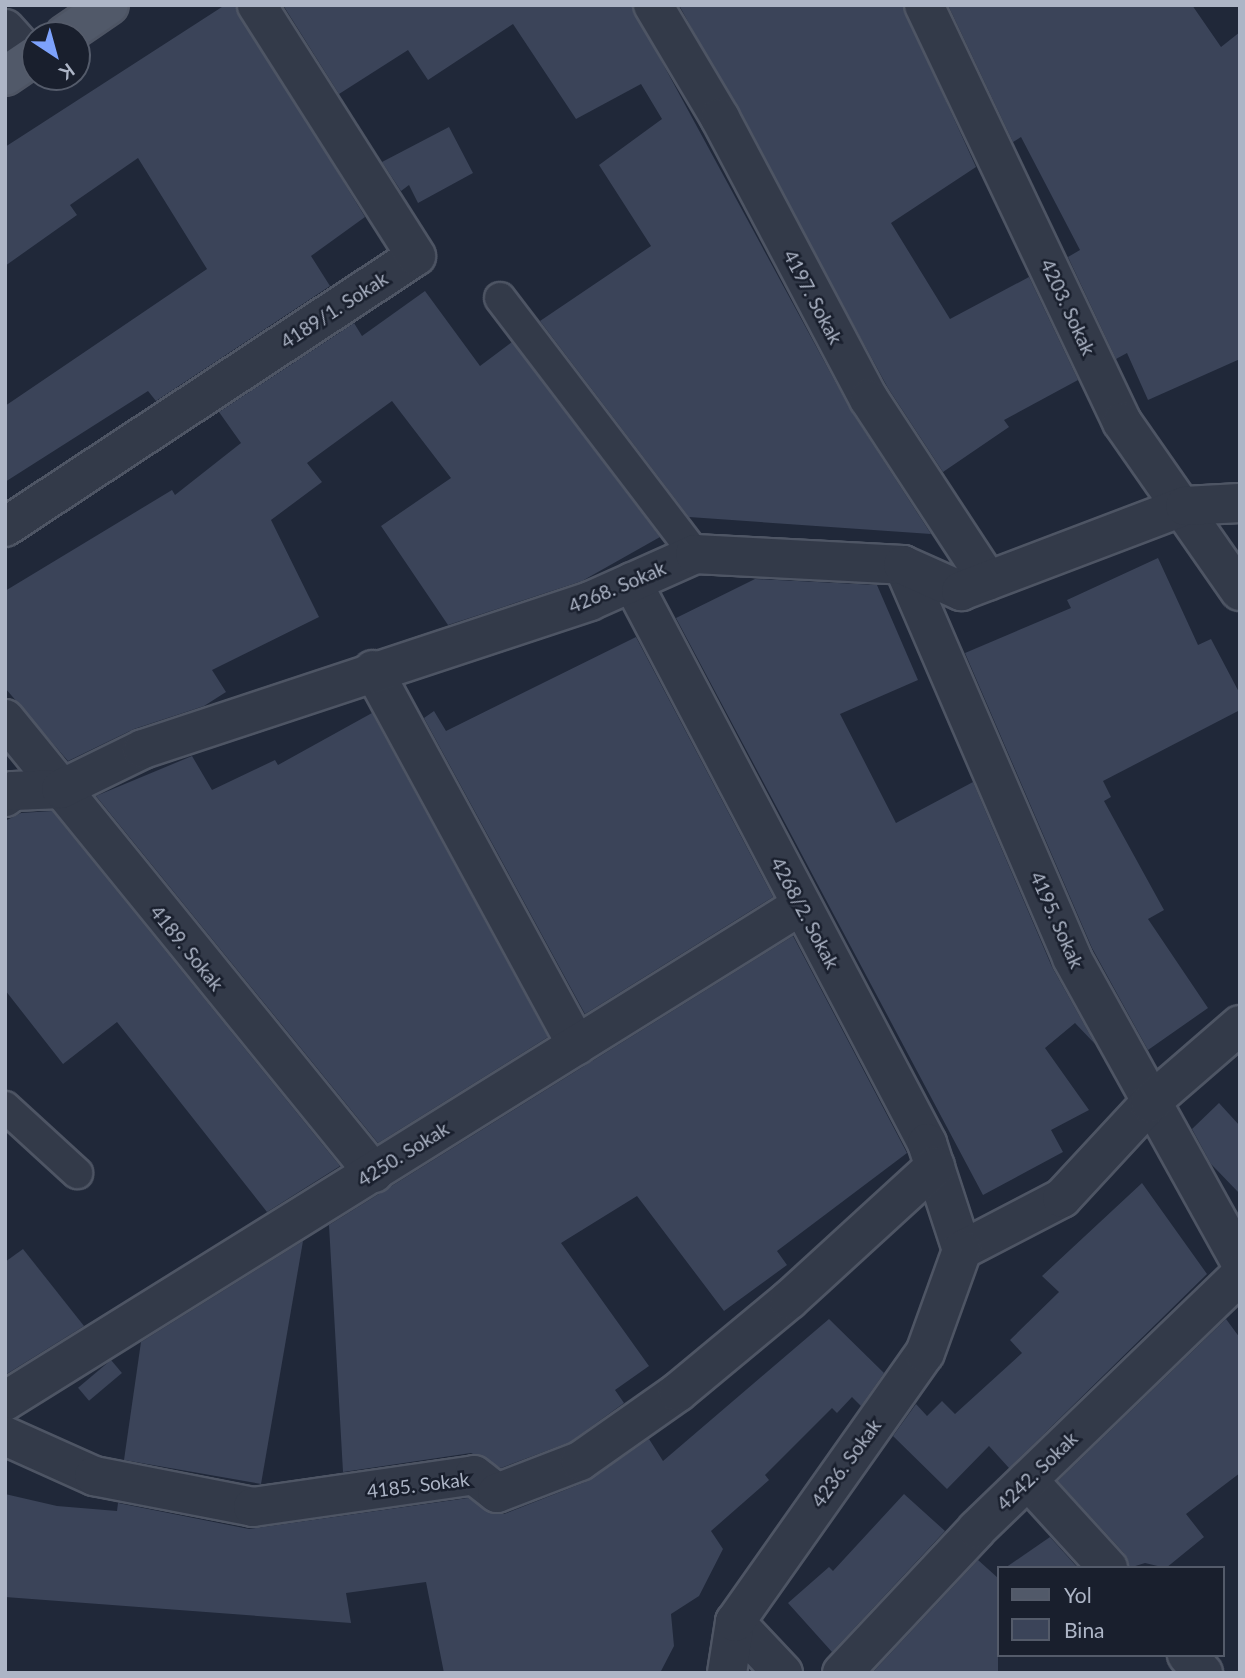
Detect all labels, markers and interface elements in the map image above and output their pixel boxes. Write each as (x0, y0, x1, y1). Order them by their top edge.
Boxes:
north arrow (21, 21, 91, 91)
text: K (55, 59, 79, 85)
street label: 4197. Sokak (779, 246, 847, 348)
street label: 4203. Sokak (1036, 255, 1100, 359)
street label: 4189/1. Sokak (276, 267, 392, 353)
street label: 4268. Sokak (565, 556, 669, 618)
street label: 4268/2. Sokak (766, 853, 844, 973)
street label: 4195. Sokak (1026, 868, 1088, 972)
street label: 4189. Sokak (146, 901, 228, 995)
street label: 4250. Sokak (353, 1117, 453, 1191)
street label: 4236. Sokak (806, 1415, 886, 1511)
street label: 4242. Sokak (992, 1427, 1082, 1515)
street label: 4185. Sokak (365, 1467, 471, 1503)
legend (996, 1566, 1224, 1657)
text: Yol (1064, 1582, 1092, 1607)
text: Bina (1064, 1617, 1105, 1642)

